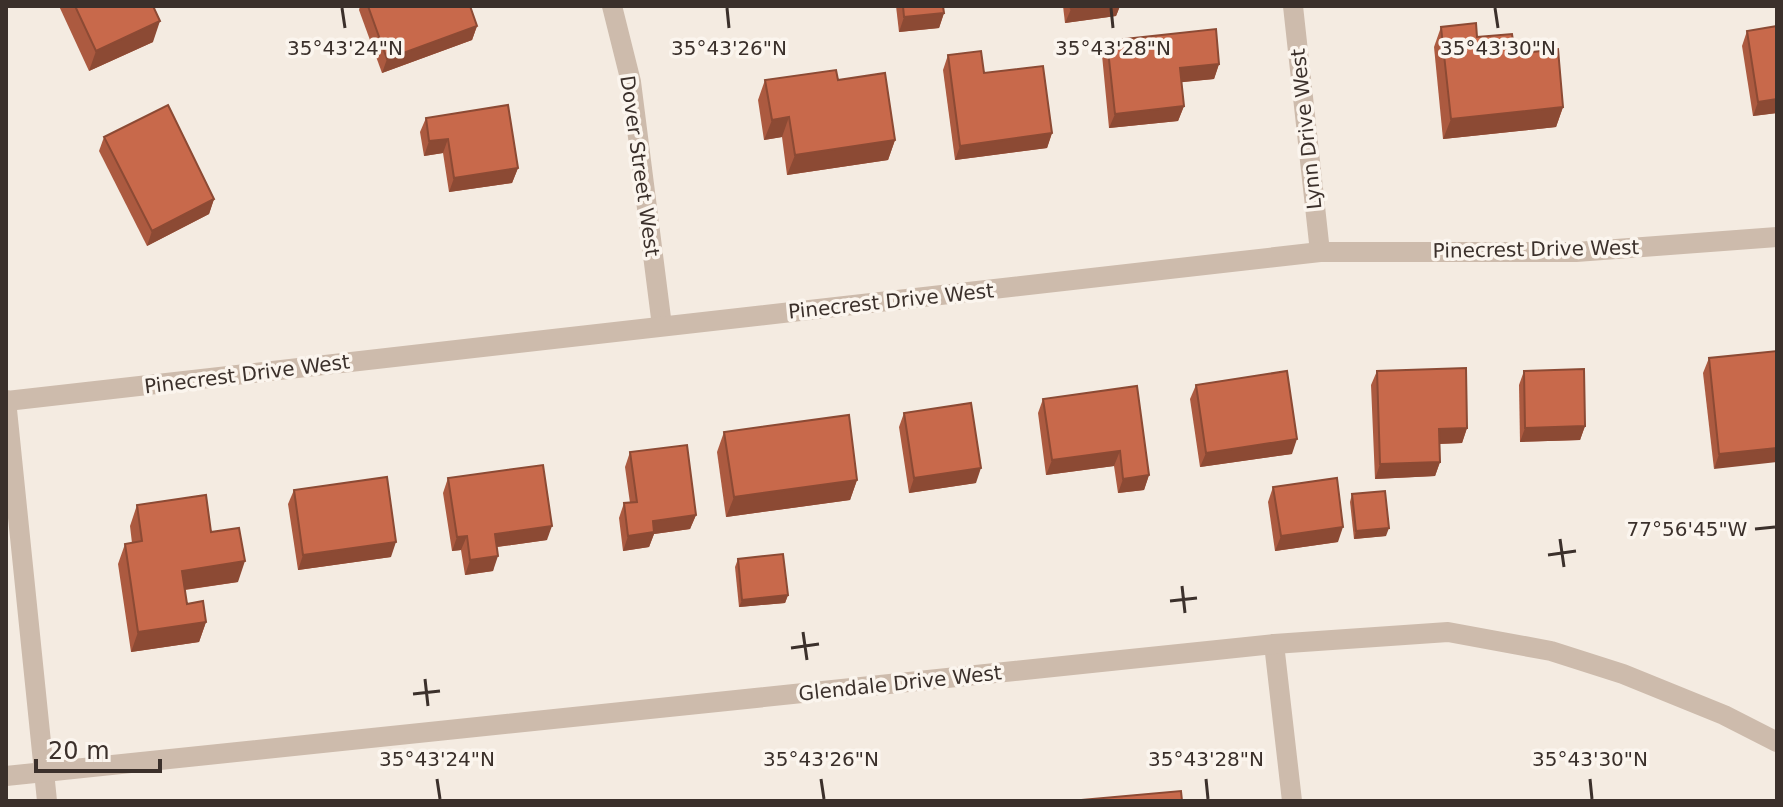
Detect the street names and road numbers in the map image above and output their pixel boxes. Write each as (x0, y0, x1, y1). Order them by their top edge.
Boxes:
street label: Lynn Drive West (1286, 47, 1326, 211)
street label: Dover Street West (615, 74, 665, 258)
street label: Pinecrest Drive West (1432, 235, 1640, 263)
street label: Pinecrest Drive West (787, 278, 995, 324)
street label: Pinecrest Drive West (143, 349, 351, 399)
street label: Glendale Drive West (797, 660, 1003, 706)

